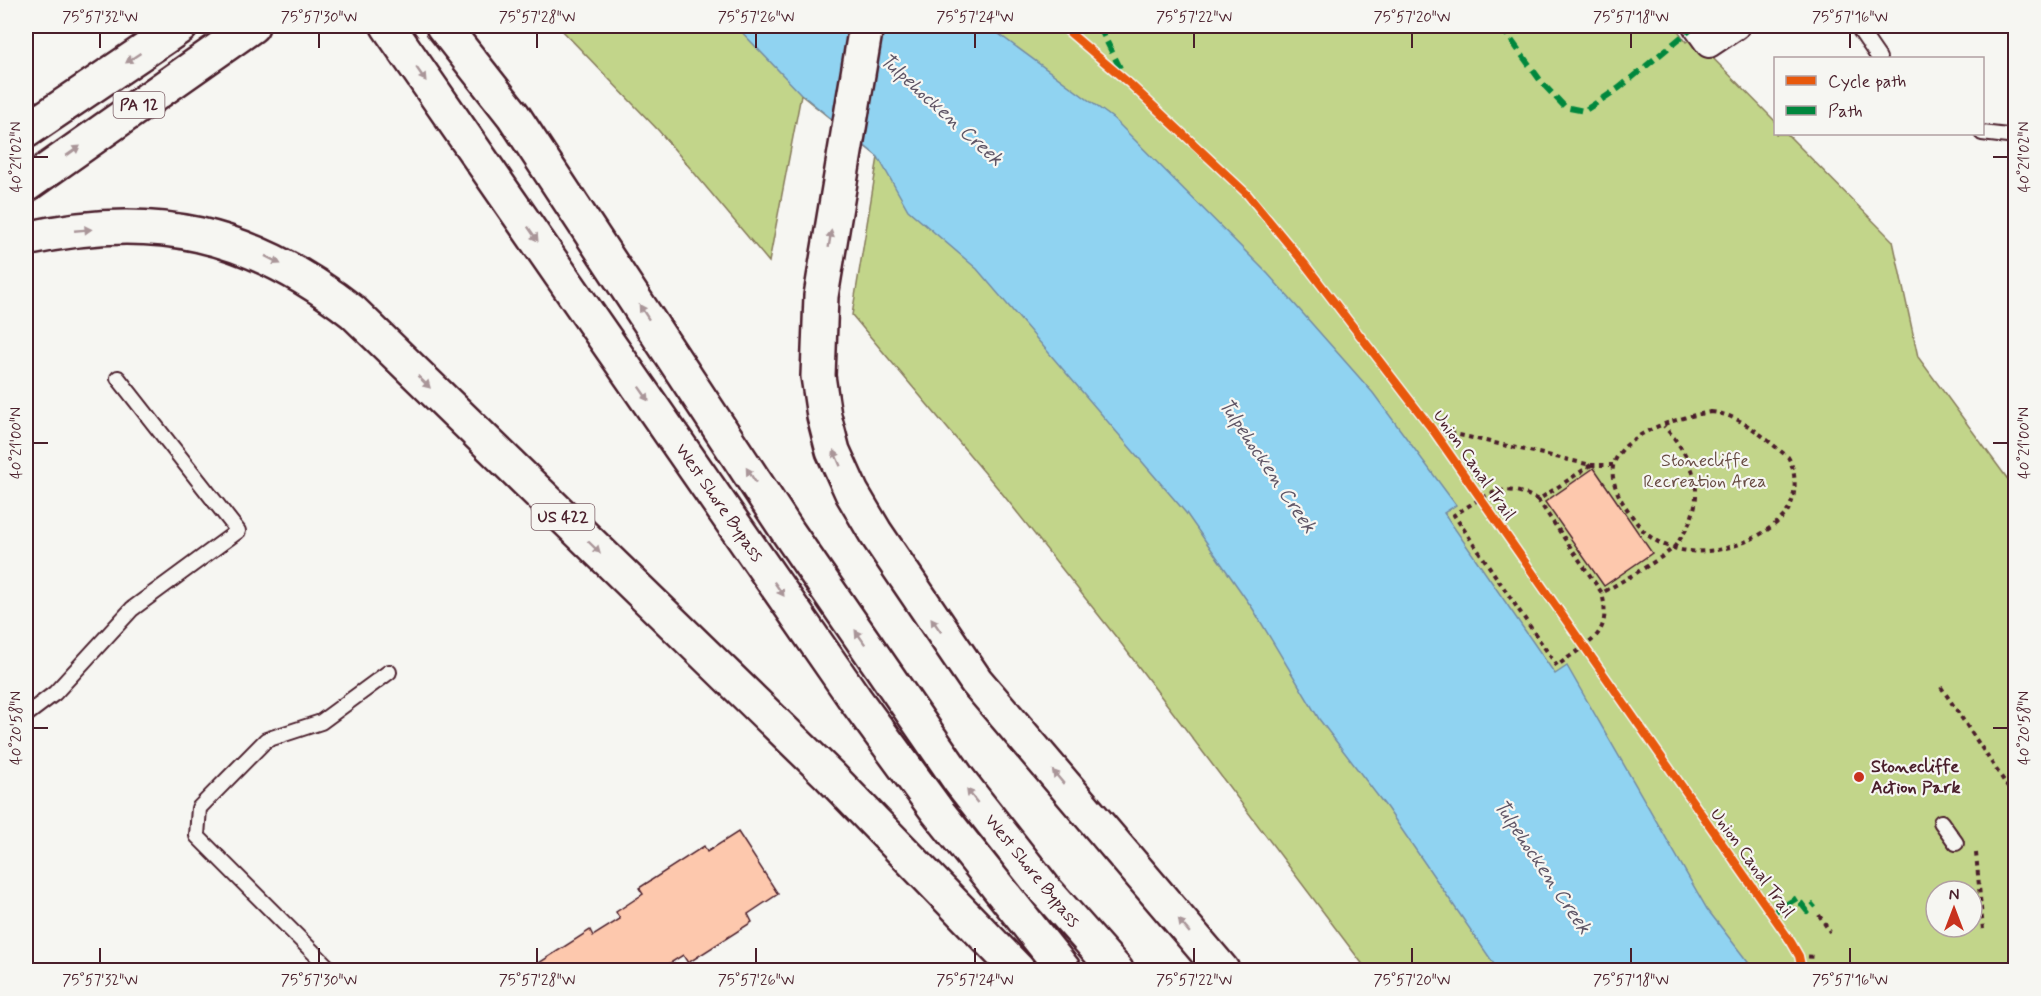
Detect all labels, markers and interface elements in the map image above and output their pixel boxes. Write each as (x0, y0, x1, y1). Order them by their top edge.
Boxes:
text: 75°57'32"W (62, 8, 138, 28)
text: 75°57'30"W (281, 8, 357, 28)
text: 75°57'28"W (499, 8, 575, 28)
text: 75°57'26"W (718, 8, 794, 28)
text: 75°57'24"W (936, 8, 1014, 28)
text: 75°57'22"W (1156, 8, 1232, 28)
text: 75°57'20"W (1374, 8, 1450, 28)
text: 75°57'18"W (1593, 8, 1669, 28)
text: 75°57'16"W (1812, 8, 1888, 28)
water label: Tulpehocken Creek (873, 47, 1009, 173)
one-way arrow (125, 52, 141, 64)
legend (1774, 57, 1984, 135)
one-way arrow (415, 65, 427, 81)
text: Cycle path (1828, 70, 1906, 94)
road number: PA 12 (114, 92, 164, 118)
text: Path (1828, 100, 1863, 124)
text: 40°21'02"N (7, 121, 27, 193)
text: 40°21'02"N (2015, 121, 2035, 193)
one-way arrow (65, 145, 81, 157)
one-way arrow (74, 225, 93, 235)
one-way arrow (527, 225, 539, 241)
one-way arrow (826, 229, 835, 248)
one-way arrow (265, 255, 282, 265)
one-way arrow (639, 304, 650, 320)
one-way arrow (416, 374, 430, 388)
one-way arrow (638, 386, 649, 402)
water label: Tulpehocken Creek (1212, 393, 1322, 539)
street label: Union Canal Trail (1427, 405, 1521, 525)
text: 40°21'00"N (7, 407, 27, 479)
text: 40°21'00"N (2015, 407, 2035, 479)
street label: West Shore Bypass (669, 439, 769, 567)
one-way arrow (832, 449, 841, 467)
park label: Stonecliffe Recreation Area (1643, 449, 1767, 494)
one-way arrow (745, 467, 756, 483)
road number: US 422 (532, 504, 594, 530)
one-way arrow (586, 539, 600, 553)
one-way arrow (773, 580, 785, 596)
one-way arrow (930, 618, 942, 634)
one-way arrow (854, 629, 866, 645)
text: 40°20'58"N (7, 691, 27, 765)
text: 40°20'58"N (2015, 691, 2035, 765)
place label: Stonecliffe Action Park (1871, 755, 1961, 800)
one-way arrow (1052, 770, 1065, 785)
marker: Stonecliffe Action Park (1852, 770, 1866, 784)
one-way arrow (966, 789, 978, 804)
water label: Tulpehocken Creek (1487, 794, 1597, 940)
street label: Union Canal Trail (1704, 803, 1800, 923)
street label: West Shore Bypass (979, 809, 1085, 933)
north arrow (1924, 879, 1984, 939)
text: N (1949, 885, 1959, 906)
one-way arrow (1178, 919, 1191, 934)
text: 75°57'32"W (62, 971, 138, 991)
text: 75°57'30"W (281, 971, 357, 991)
text: 75°57'28"W (499, 971, 575, 991)
text: 75°57'26"W (718, 971, 794, 991)
text: 75°57'24"W (936, 971, 1014, 991)
text: 75°57'22"W (1156, 971, 1232, 991)
text: 75°57'20"W (1374, 971, 1450, 991)
text: 75°57'18"W (1593, 971, 1669, 991)
text: 75°57'16"W (1812, 971, 1888, 991)

